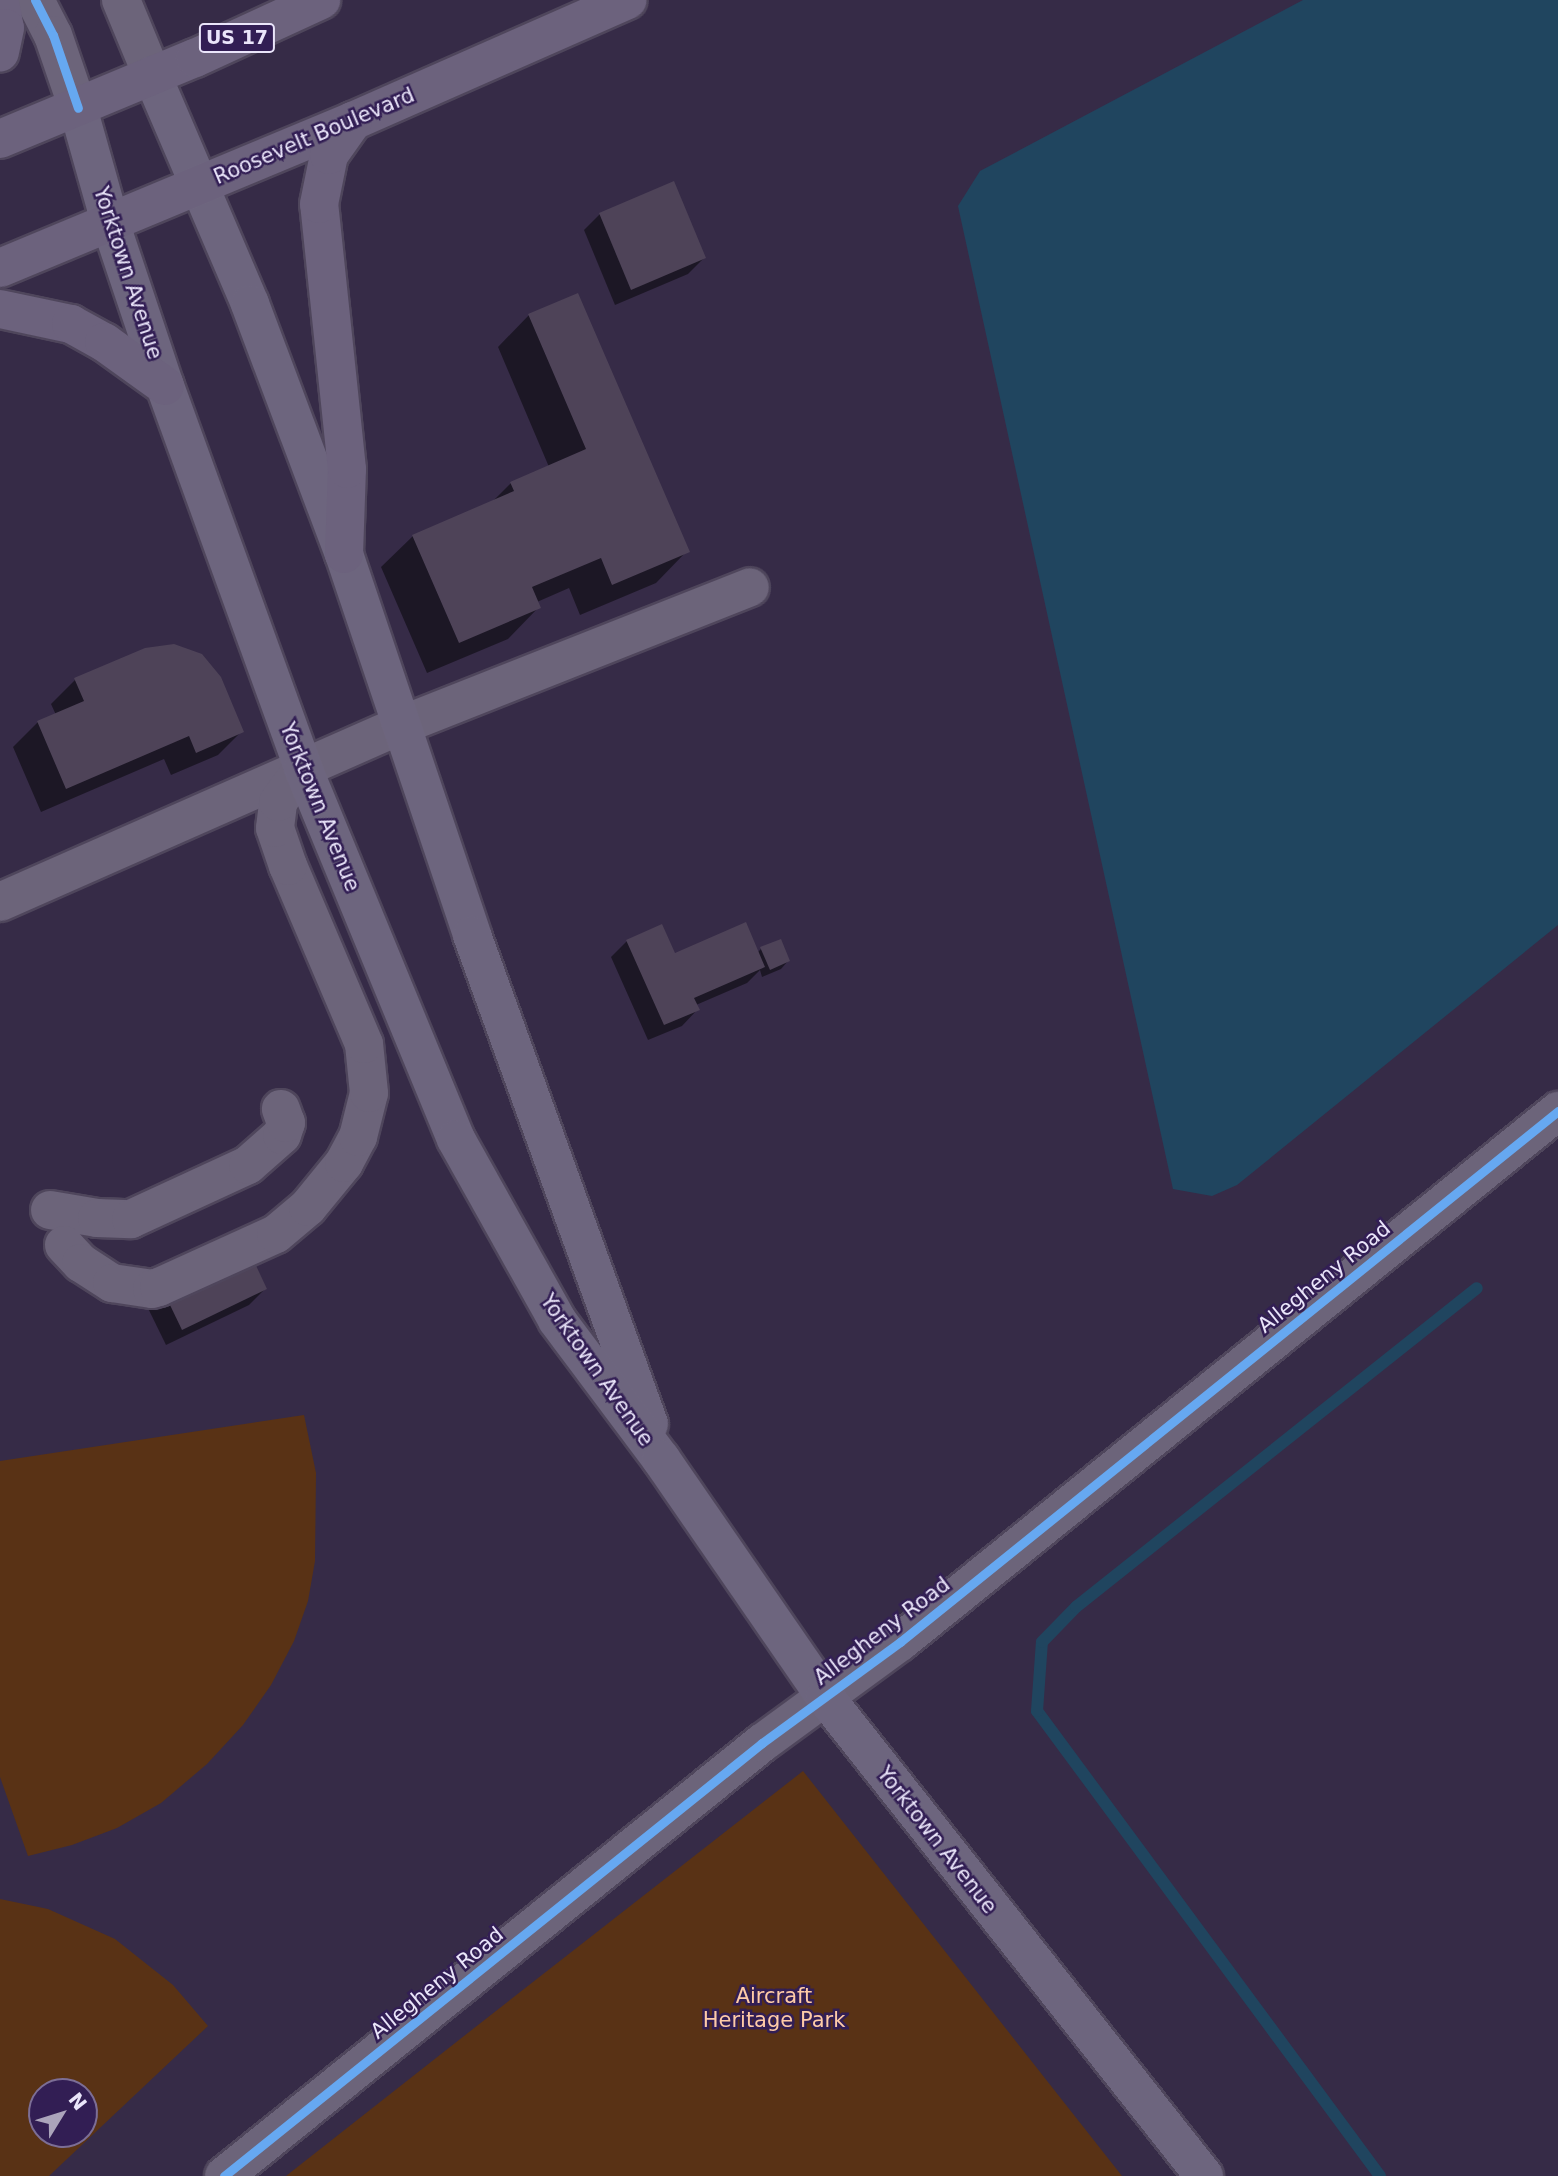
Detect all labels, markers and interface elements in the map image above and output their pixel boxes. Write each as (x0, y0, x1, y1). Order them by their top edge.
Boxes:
road number: US 17 (198, 22, 276, 54)
street label: Roosevelt Boulevard (210, 82, 418, 190)
street label: Yorktown Avenue (88, 184, 168, 362)
street label: Yorktown Avenue (275, 719, 365, 895)
street label: Allegheny Road (1252, 1216, 1396, 1338)
street label: Yorktown Avenue (535, 1289, 659, 1451)
street label: Allegheny Road (809, 1572, 955, 1690)
street label: Yorktown Avenue (872, 1761, 1002, 1919)
street label: Allegheny Road (365, 1922, 509, 2044)
park label: Aircraft Heritage Park (703, 1983, 845, 2033)
north arrow (28, 2078, 98, 2148)
text: N (64, 2088, 92, 2114)

